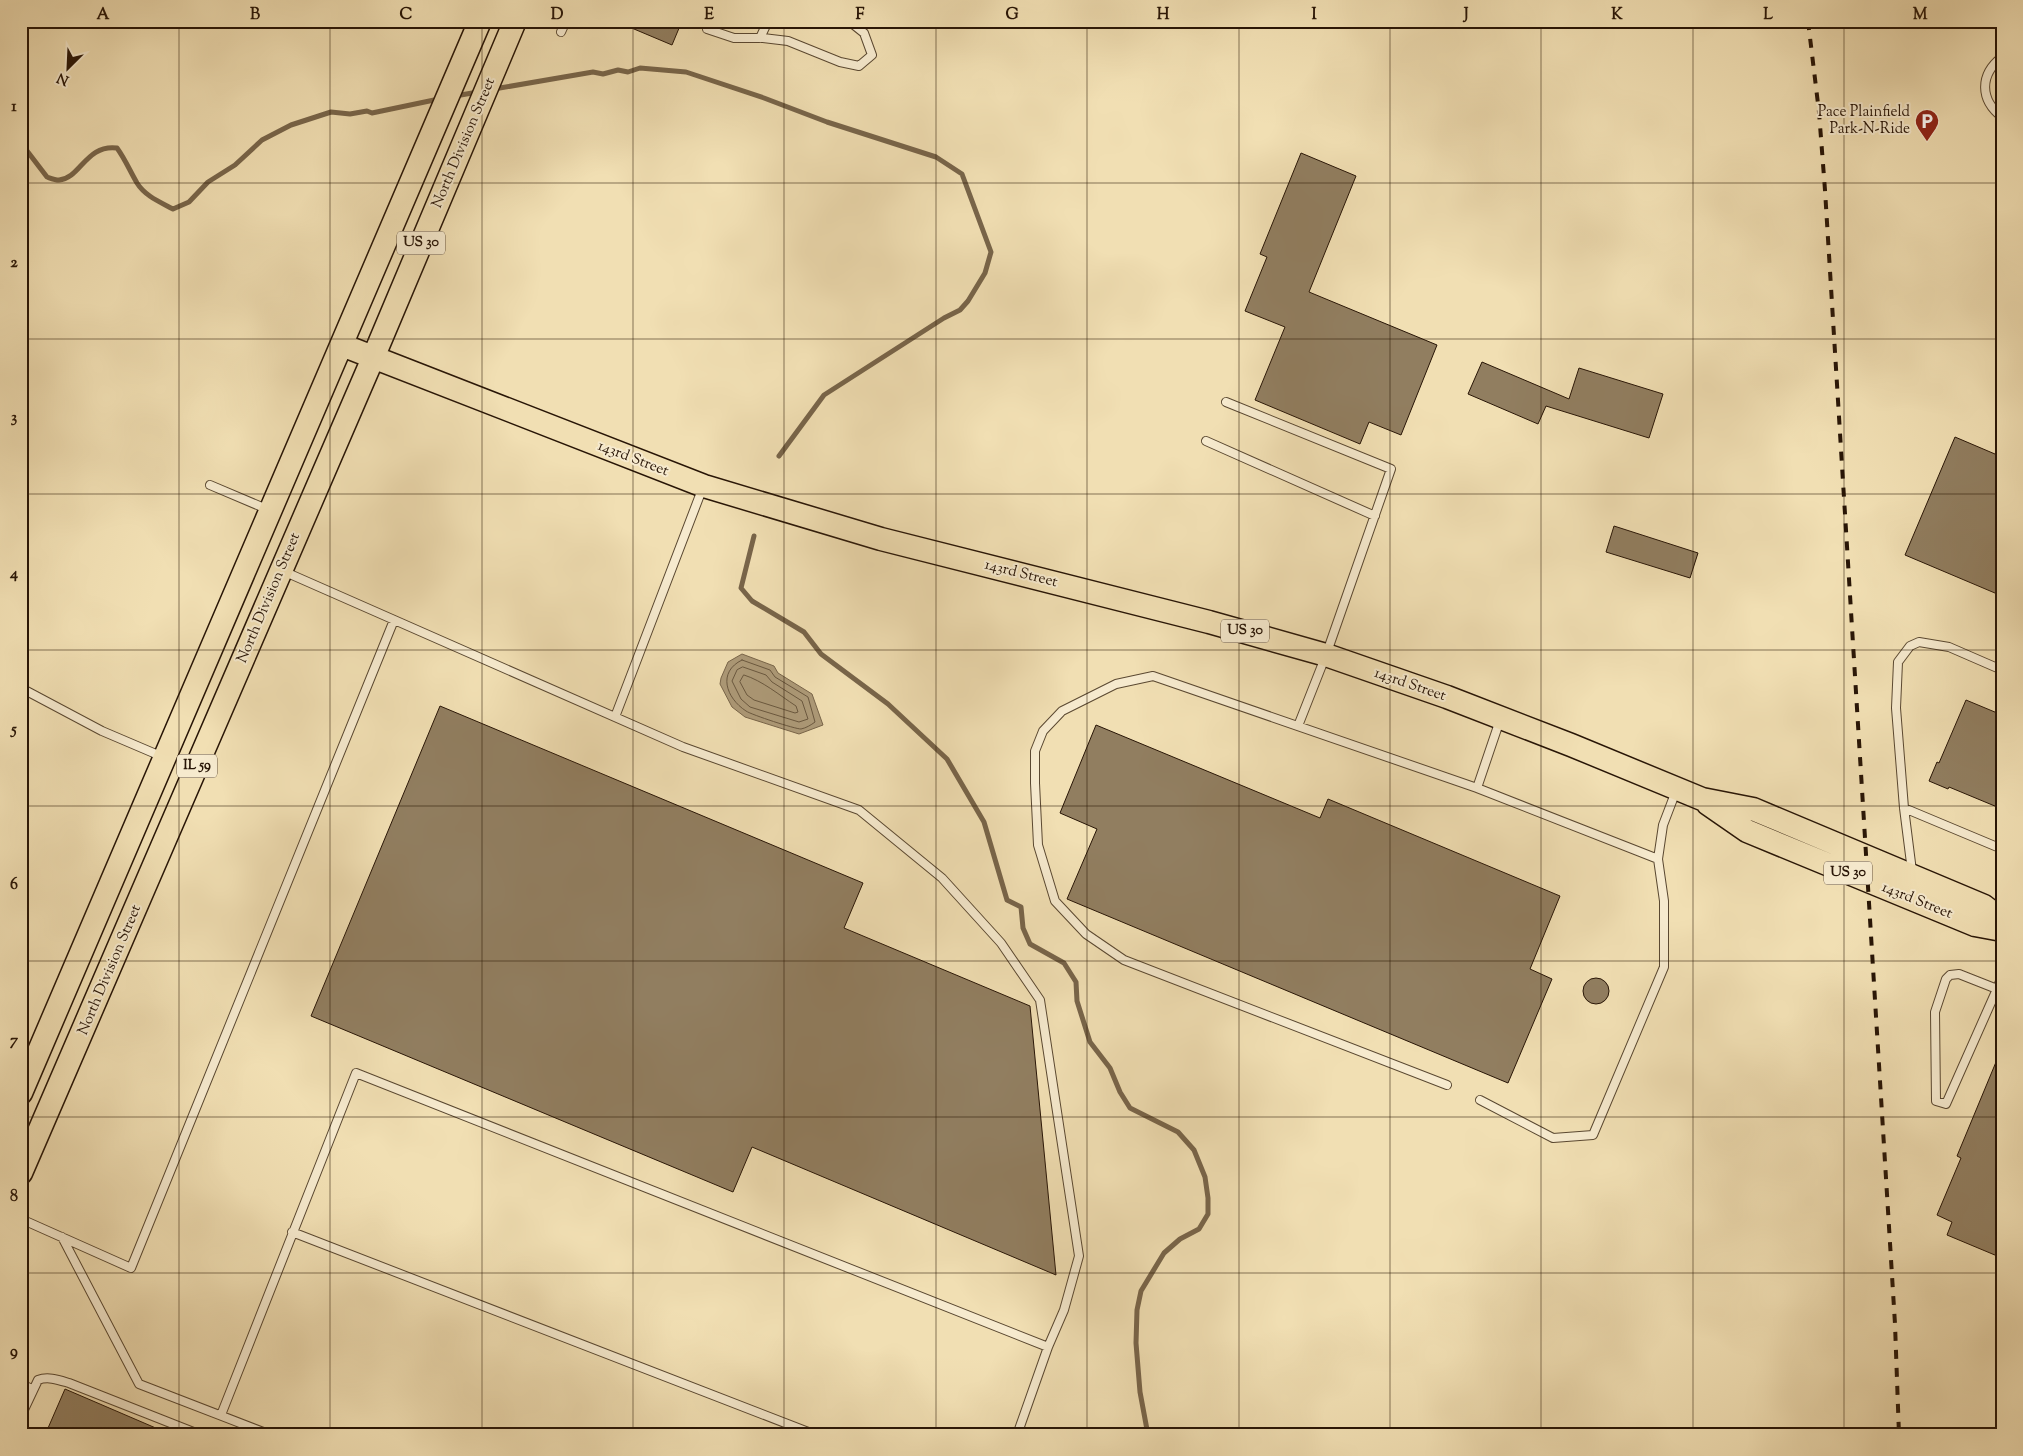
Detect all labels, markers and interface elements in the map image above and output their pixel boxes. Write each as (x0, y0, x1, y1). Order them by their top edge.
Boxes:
text: A (97, 4, 110, 27)
text: B (250, 4, 260, 27)
text: C (400, 4, 413, 27)
text: D (551, 4, 564, 27)
text: E (704, 4, 714, 27)
text: F (856, 4, 865, 27)
text: G (1005, 4, 1019, 27)
text: H (1157, 4, 1170, 27)
text: I (1311, 4, 1317, 27)
text: J (1462, 4, 1469, 27)
text: K (1611, 4, 1623, 27)
text: L (1763, 4, 1773, 27)
text: M (1913, 4, 1928, 27)
north arrow (42, 42, 92, 92)
text: N (54, 67, 73, 89)
street label: North Division Street (427, 74, 501, 212)
text: 1 (11, 96, 17, 119)
place label: Pace Plainfield Park-N-Ride (1818, 102, 1911, 140)
parking icon: Pace Plainfield Park-N-Ride (1914, 108, 1940, 142)
road number: US 30 (397, 232, 445, 254)
text: 2 (10, 252, 18, 275)
text: 3 (11, 407, 18, 430)
street label: 143rd Street (594, 436, 672, 482)
street label: North Division Street (232, 529, 306, 667)
street label: 143rd Street (982, 555, 1060, 593)
text: 4 (9, 563, 18, 586)
road number: US 30 (1221, 620, 1269, 642)
street label: 143rd Street (1371, 663, 1449, 707)
text: 5 (9, 719, 17, 742)
road number: IL 59 (177, 754, 217, 778)
road number: US 30 (1824, 861, 1872, 884)
text: 6 (10, 874, 18, 897)
street label: 143rd Street (1878, 877, 1956, 925)
street label: North Division Street (73, 901, 147, 1039)
text: 7 (10, 1030, 19, 1053)
text: 8 (10, 1186, 18, 1209)
text: 9 (10, 1341, 18, 1364)

